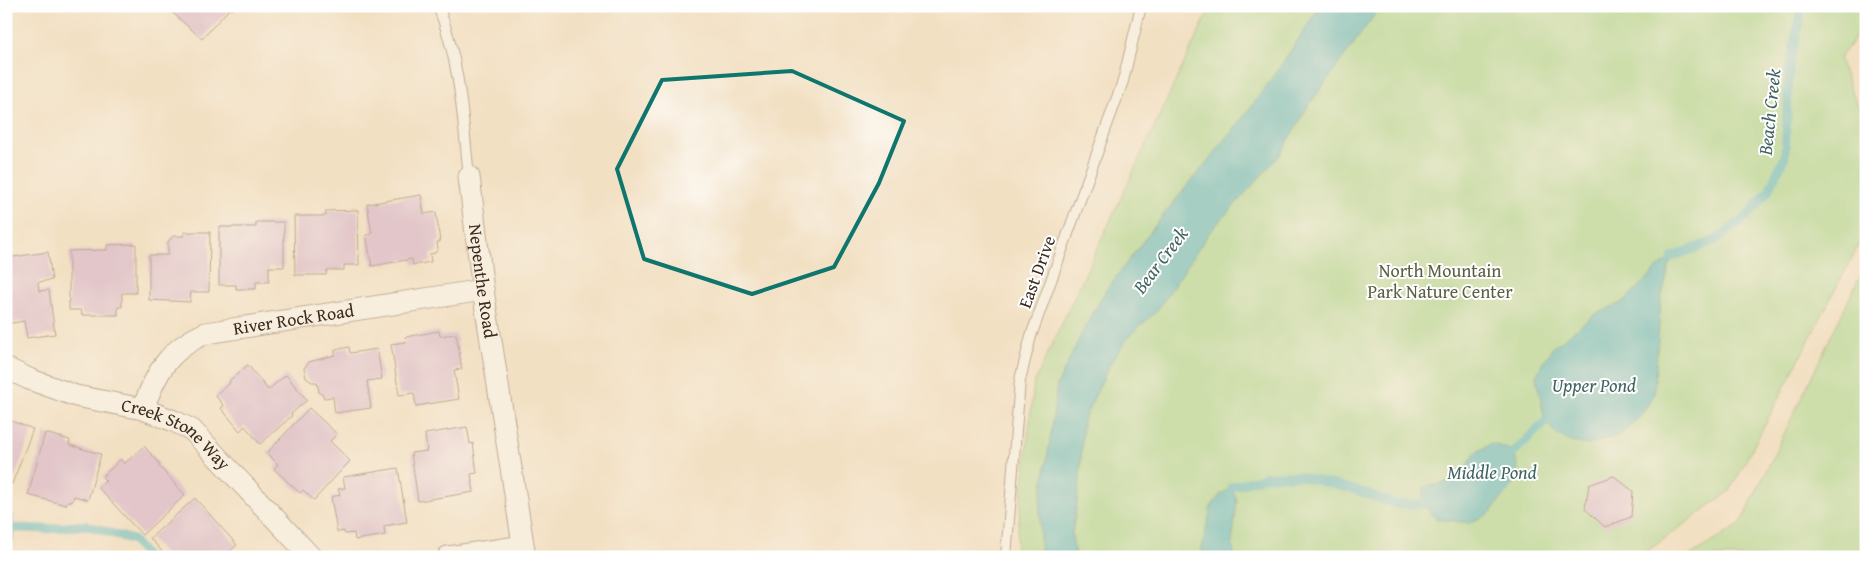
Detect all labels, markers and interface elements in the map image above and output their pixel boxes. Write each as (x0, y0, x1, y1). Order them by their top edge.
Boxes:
water label: Beach Creek (1750, 67, 1787, 158)
water label: Bear Creek (1125, 221, 1195, 300)
street label: Nepenthe Road (462, 222, 504, 340)
street label: East Drive (1011, 232, 1062, 312)
park label: North Mountain Park Nature Center (1367, 257, 1513, 305)
street label: River Rock Road (231, 296, 356, 342)
water label: Upper Pond (1552, 371, 1636, 399)
street label: Creek Stone Way (119, 391, 237, 476)
water label: Middle Pond (1447, 458, 1537, 486)

